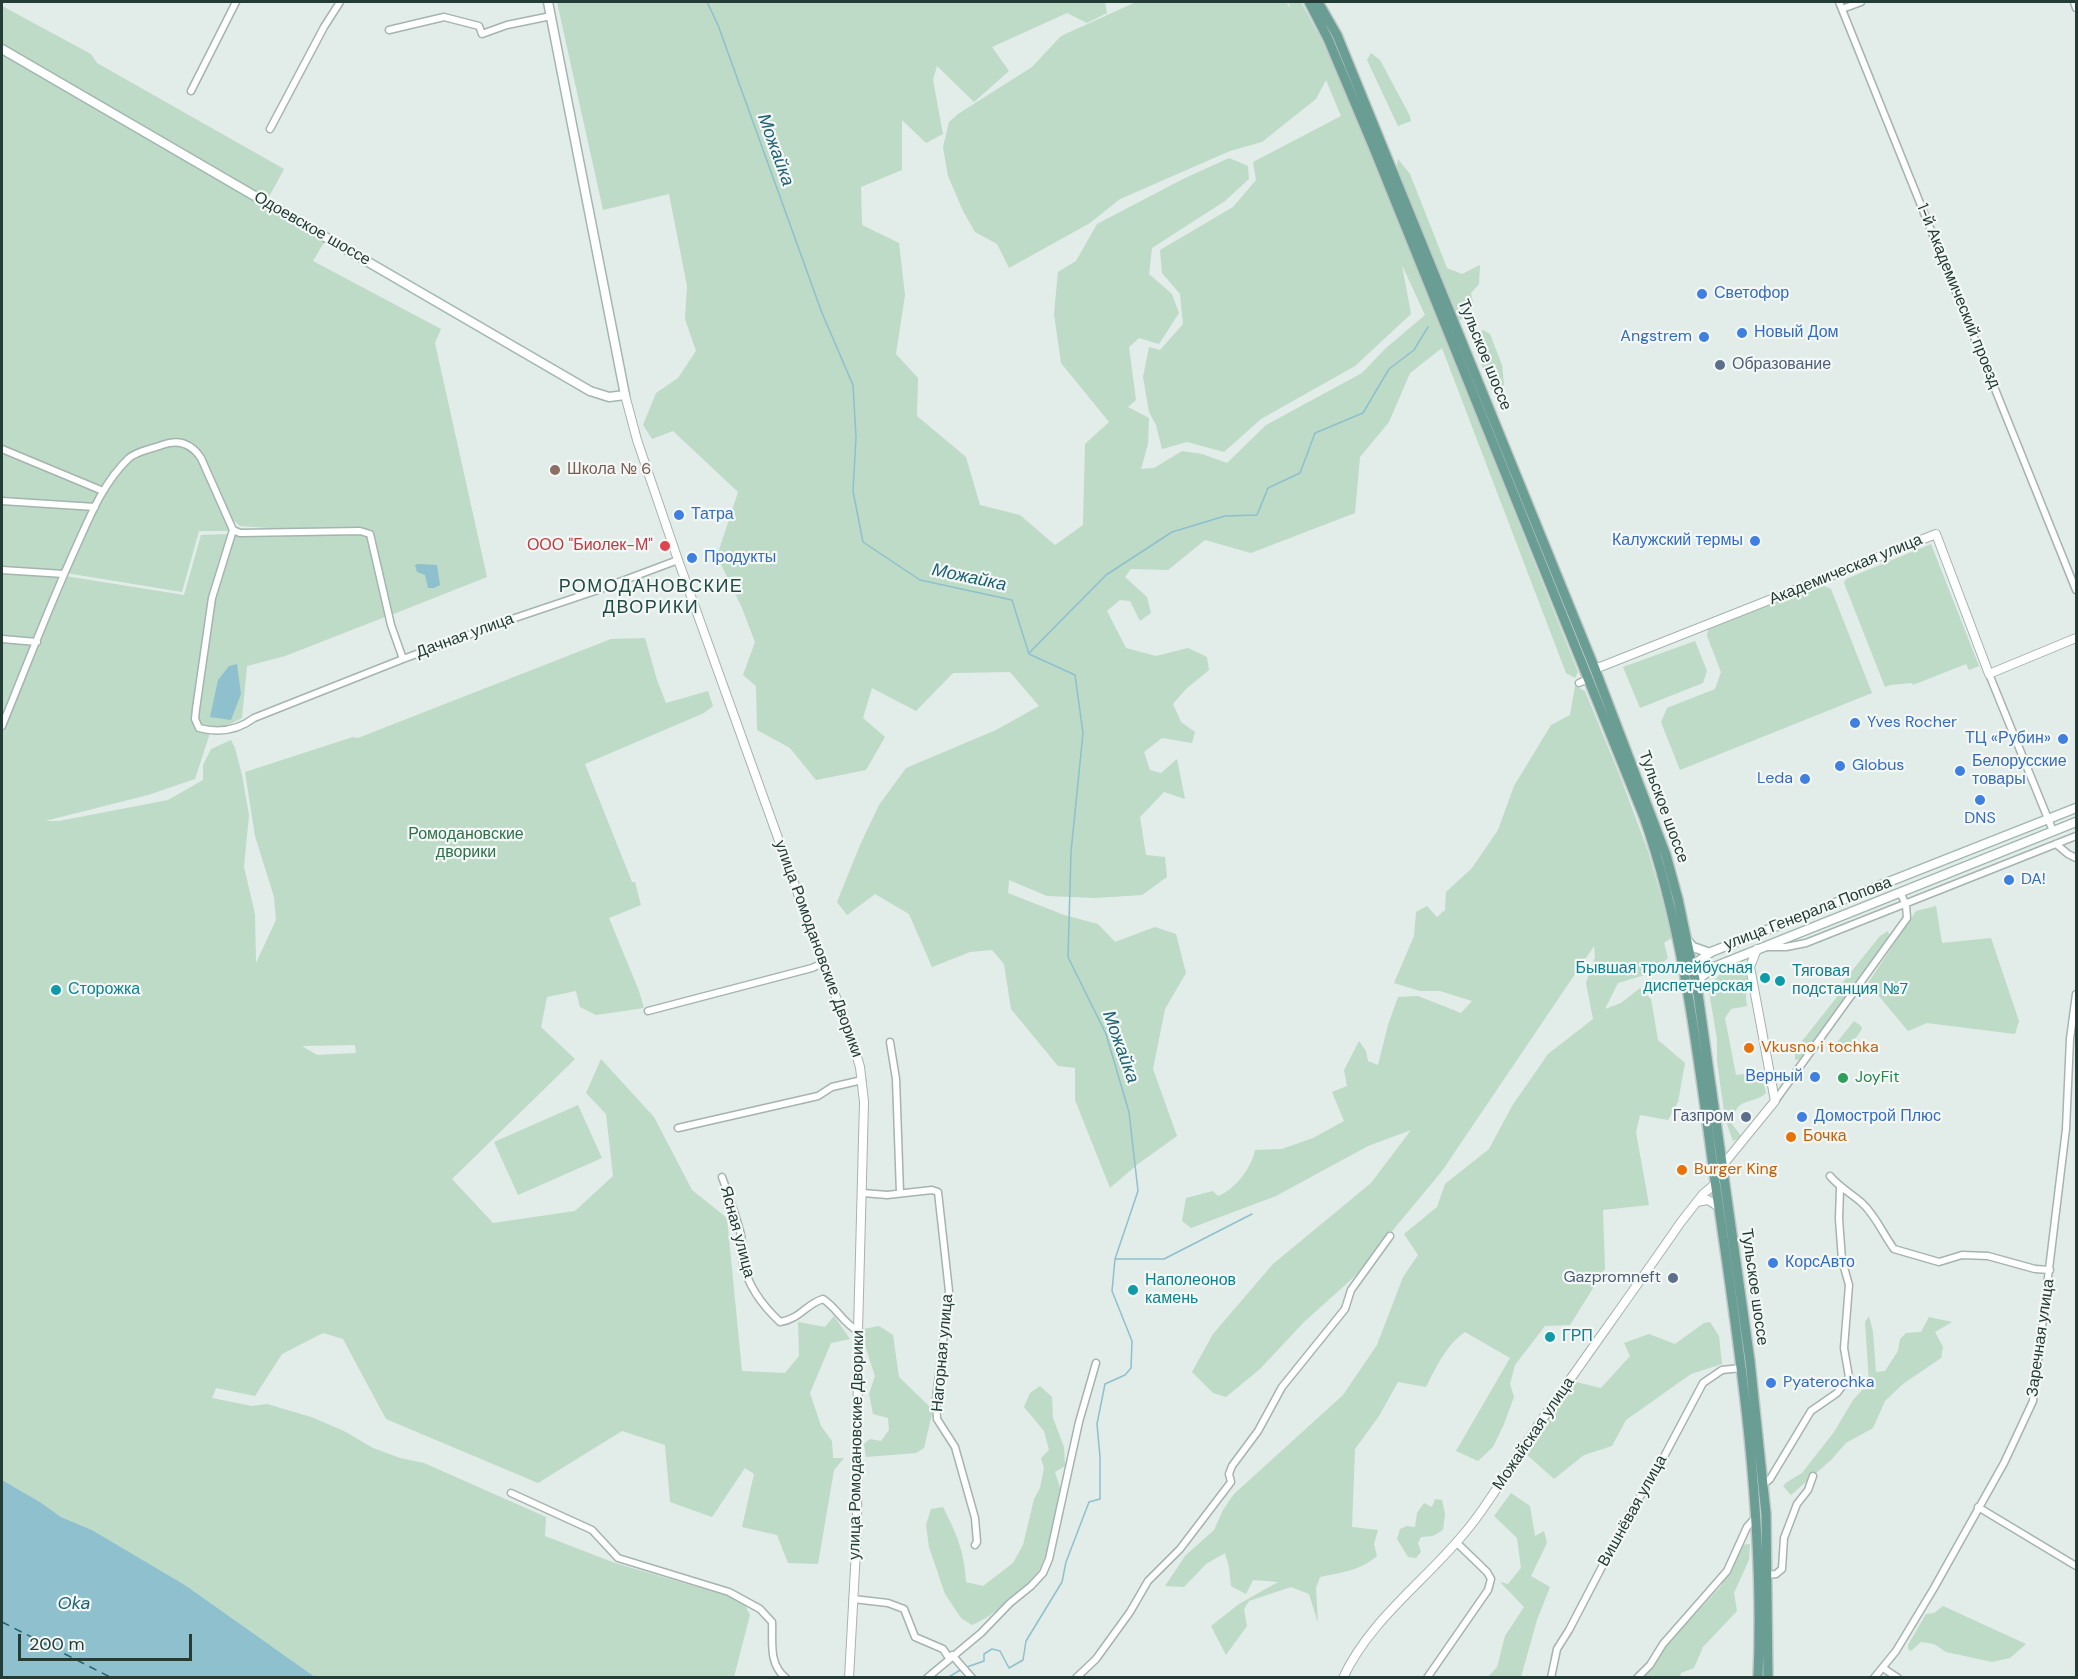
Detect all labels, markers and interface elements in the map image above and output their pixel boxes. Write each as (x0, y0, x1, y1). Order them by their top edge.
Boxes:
water label: Можайка (752, 111, 798, 189)
street label: Одоевское шоссе (250, 188, 374, 270)
street label: 1-й Академический проезд (1912, 201, 2004, 391)
place label: Светофор (1714, 284, 1789, 304)
marker: Светофор (1695, 287, 1709, 301)
street label: Тульское шоссе (1453, 297, 1515, 413)
place label: Новый Дом (1754, 323, 1839, 343)
marker: Новый Дом (1735, 326, 1749, 340)
place label: Angstrem (1620, 327, 1692, 347)
marker: Angstrem (1697, 330, 1711, 344)
place label: Образование (1732, 355, 1831, 375)
marker: Образование (1713, 358, 1727, 372)
place label: Школа № 6 (567, 460, 651, 480)
marker: Школа № 6 (548, 463, 562, 477)
place label: Татра (691, 505, 734, 525)
marker: Татра (672, 508, 686, 522)
street label: Академическая улица (1767, 530, 1925, 610)
place label: Калужский термы (1612, 531, 1743, 551)
marker: Калужский термы (1748, 534, 1762, 548)
place label: ООО "Биолек-М" (527, 536, 653, 556)
marker: ООО "Биолек-М" (658, 539, 672, 553)
place label: Продукты (704, 548, 776, 568)
marker: Продукты (685, 551, 699, 565)
water label: Можайка (930, 560, 1008, 596)
district label: РОМОДАНОВСКИЕ ДВОРИКИ (559, 576, 743, 618)
street label: Дачная улица (414, 609, 516, 663)
place label: Yves Rocher (1867, 713, 1957, 733)
marker: Yves Rocher (1848, 716, 1862, 730)
place label: ТЦ «Рубин» (1965, 729, 2051, 749)
marker: ТЦ «Рубин» (2056, 732, 2070, 746)
street label: Тульское шоссе (1634, 748, 1692, 866)
place label: Белорусские товары (1972, 752, 2067, 790)
place label: Globus (1852, 756, 1904, 776)
marker: Globus (1833, 759, 1847, 773)
marker: Белорусские товары (1953, 764, 1967, 778)
place label: Leda (1757, 769, 1793, 789)
marker: Leda (1798, 772, 1812, 786)
marker: DNS (1973, 793, 1987, 807)
place label: DNS (1964, 809, 1996, 829)
park label: Ромодановские дворики (408, 825, 524, 863)
street label: улица Ромодановские Дворики (770, 838, 866, 1060)
place label: DA! (2021, 870, 2046, 890)
street label: улица Генерала Попова (1722, 873, 1894, 955)
marker: DA! (2002, 873, 2016, 887)
place label: Бывшая троллейбусная диспетчерская (1576, 959, 1753, 997)
place label: Тяговая подстанция №7 (1792, 962, 1908, 1000)
marker: Бывшая троллейбусная диспетчерская (1758, 971, 1772, 985)
marker: Тяговая подстанция №7 (1773, 974, 1787, 988)
place label: Сторожка (68, 980, 140, 1000)
marker: Сторожка (49, 983, 63, 997)
water label: Можайка (1097, 1008, 1143, 1086)
place label: Vkusno i tochka (1761, 1038, 1879, 1058)
marker: Vkusno i tochka (1742, 1041, 1756, 1055)
place label: Верный (1745, 1067, 1803, 1087)
place label: JoyFit (1855, 1068, 1899, 1088)
marker: Верный (1808, 1070, 1822, 1084)
marker: JoyFit (1836, 1071, 1850, 1085)
place label: Газпром (1673, 1107, 1734, 1127)
place label: Домострой Плюс (1814, 1107, 1941, 1127)
marker: Газпром (1739, 1110, 1753, 1124)
marker: Домострой Плюс (1795, 1110, 1809, 1124)
place label: Бочка (1803, 1127, 1847, 1147)
marker: Бочка (1784, 1130, 1798, 1144)
place label: Burger King (1694, 1160, 1778, 1180)
marker: Burger King (1675, 1163, 1689, 1177)
street label: Ясная улица (716, 1184, 758, 1280)
street label: Тульское шоссе (1736, 1227, 1772, 1347)
place label: КорсАвто (1785, 1253, 1855, 1273)
marker: КорсАвто (1766, 1256, 1780, 1270)
place label: Gazpromneft (1563, 1268, 1661, 1288)
place label: Наполеонов камень (1145, 1271, 1236, 1309)
marker: Gazpromneft (1666, 1271, 1680, 1285)
street label: Заречная улица (2023, 1278, 2059, 1398)
marker: Наполеонов камень (1126, 1283, 1140, 1297)
street label: Нагорная улица (928, 1293, 958, 1413)
place label: ГРП (1562, 1327, 1593, 1347)
street label: улица Ромодановские Дворики (845, 1330, 869, 1560)
marker: ГРП (1543, 1330, 1557, 1344)
place label: Pyaterochka (1783, 1373, 1874, 1393)
street label: Можайская улица (1489, 1374, 1579, 1494)
marker: Pyaterochka (1764, 1376, 1778, 1390)
street label: Вишнёвая улица (1594, 1452, 1672, 1570)
water label: Oka (58, 1593, 90, 1615)
scale bar (21, 1622, 195, 1660)
text: 200 m (29, 1632, 85, 1656)

